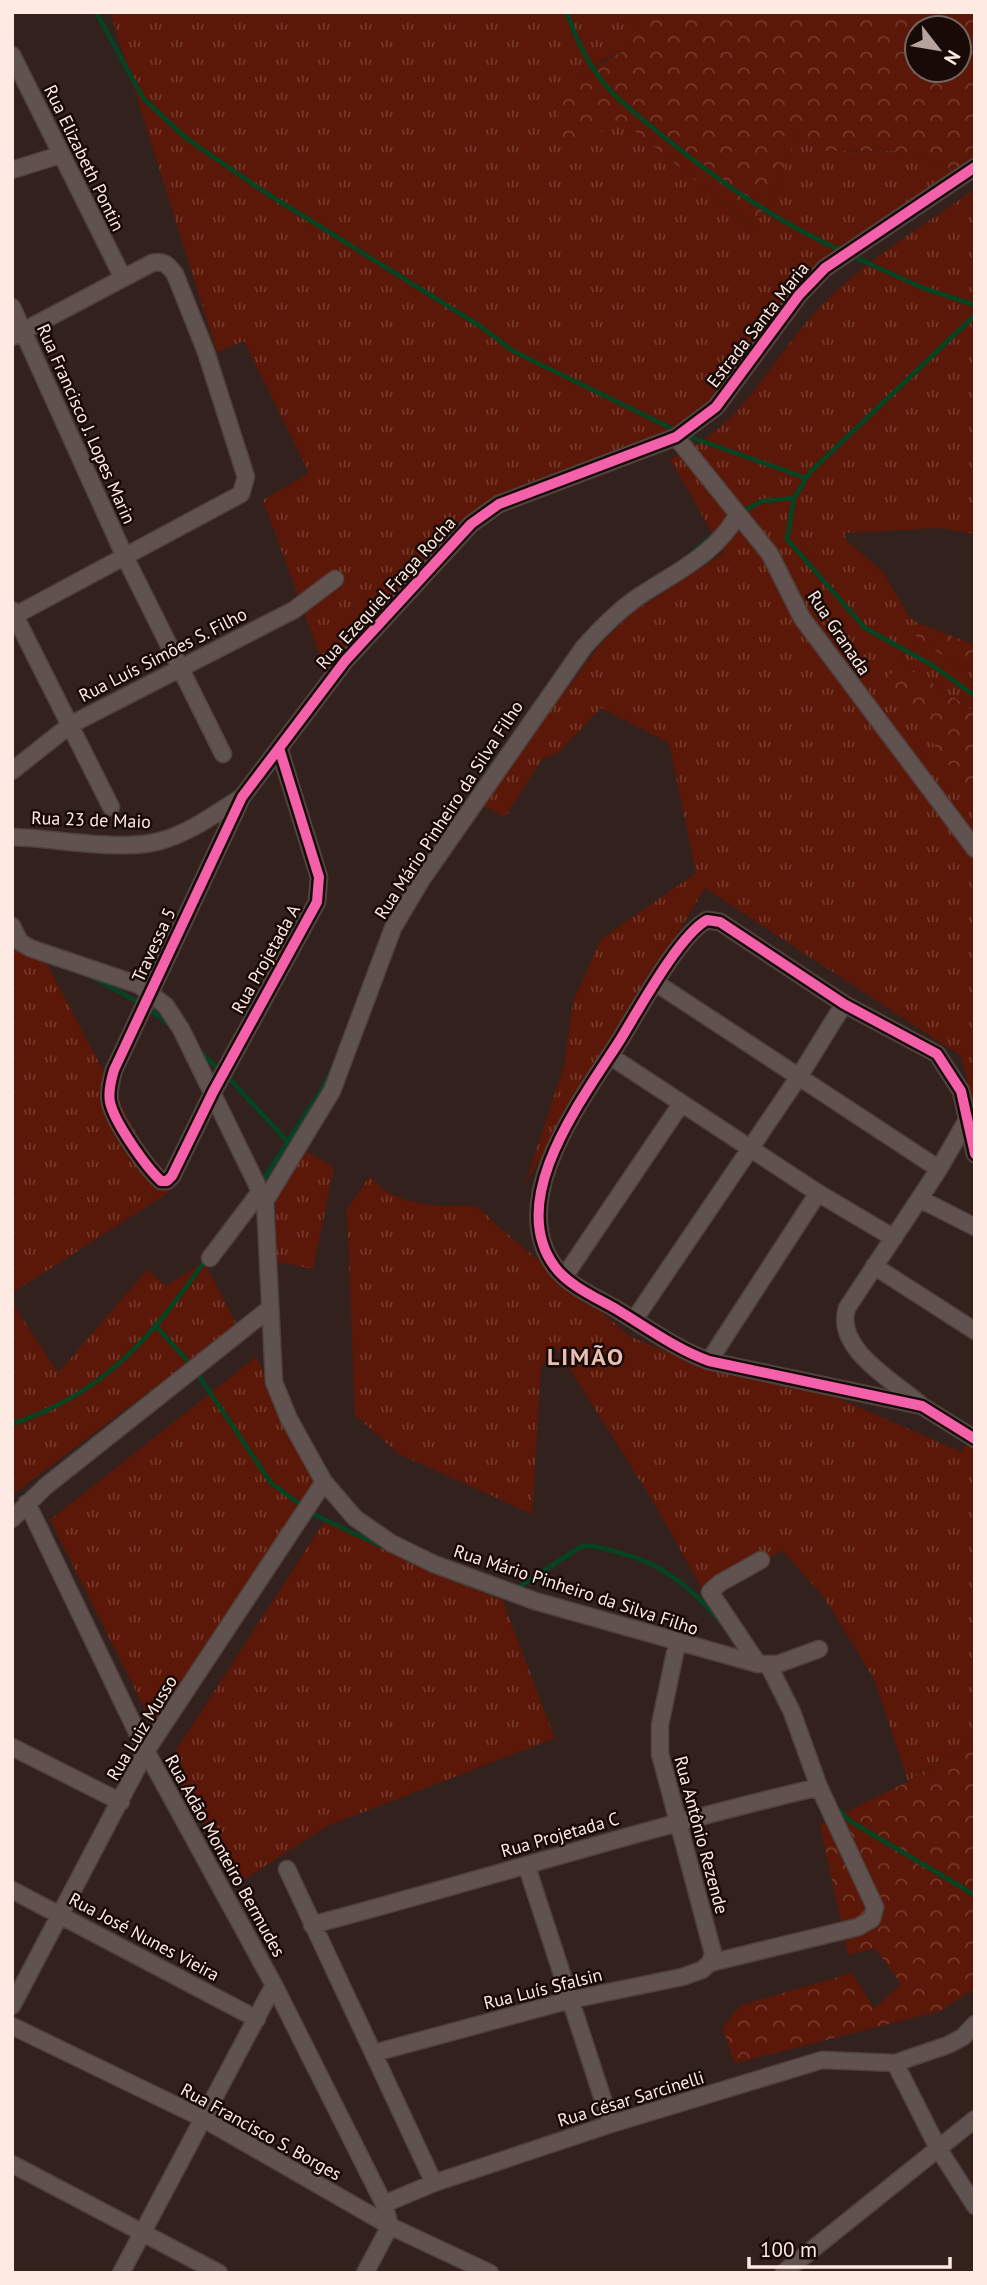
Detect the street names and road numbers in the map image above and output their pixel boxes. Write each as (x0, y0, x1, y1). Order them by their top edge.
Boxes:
street label: Rua Elizabeth Pontin (39, 81, 130, 235)
street label: Estrada Santa Maria (701, 257, 814, 392)
street label: Rua Francisco J. Lopes Marin (32, 320, 141, 527)
street label: Rua Ezequiel Fraga Rocha (311, 511, 460, 674)
street label: Rua Granada (803, 586, 876, 680)
street label: Rua Luís Simões S. Filho (75, 602, 251, 707)
street label: Rua Mário Pinheiro da Silva Filho (369, 696, 528, 923)
street label: Rua 23 de Maio (31, 806, 151, 833)
street label: Rua Projetada A (226, 900, 305, 1017)
street label: Travessa 5 (126, 904, 181, 986)
street label: Rua Mário Pinheiro da Silva Filho (451, 1539, 701, 1640)
street label: Rua Luiz Musso (101, 1671, 182, 1784)
street label: Rua Adão Monteiro Bermudes (160, 1751, 291, 1961)
street label: Rua Antônio Rezende (669, 1753, 734, 1916)
street label: Rua Projetada C (498, 1807, 622, 1862)
street label: Rua José Nunes Vieira (65, 1887, 223, 1986)
street label: Rua Luís Sfalsin (481, 1963, 605, 2014)
street label: Rua César Sarcinelli (555, 2065, 707, 2132)
street label: Rua Francisco S. Borges (177, 2078, 346, 2185)

